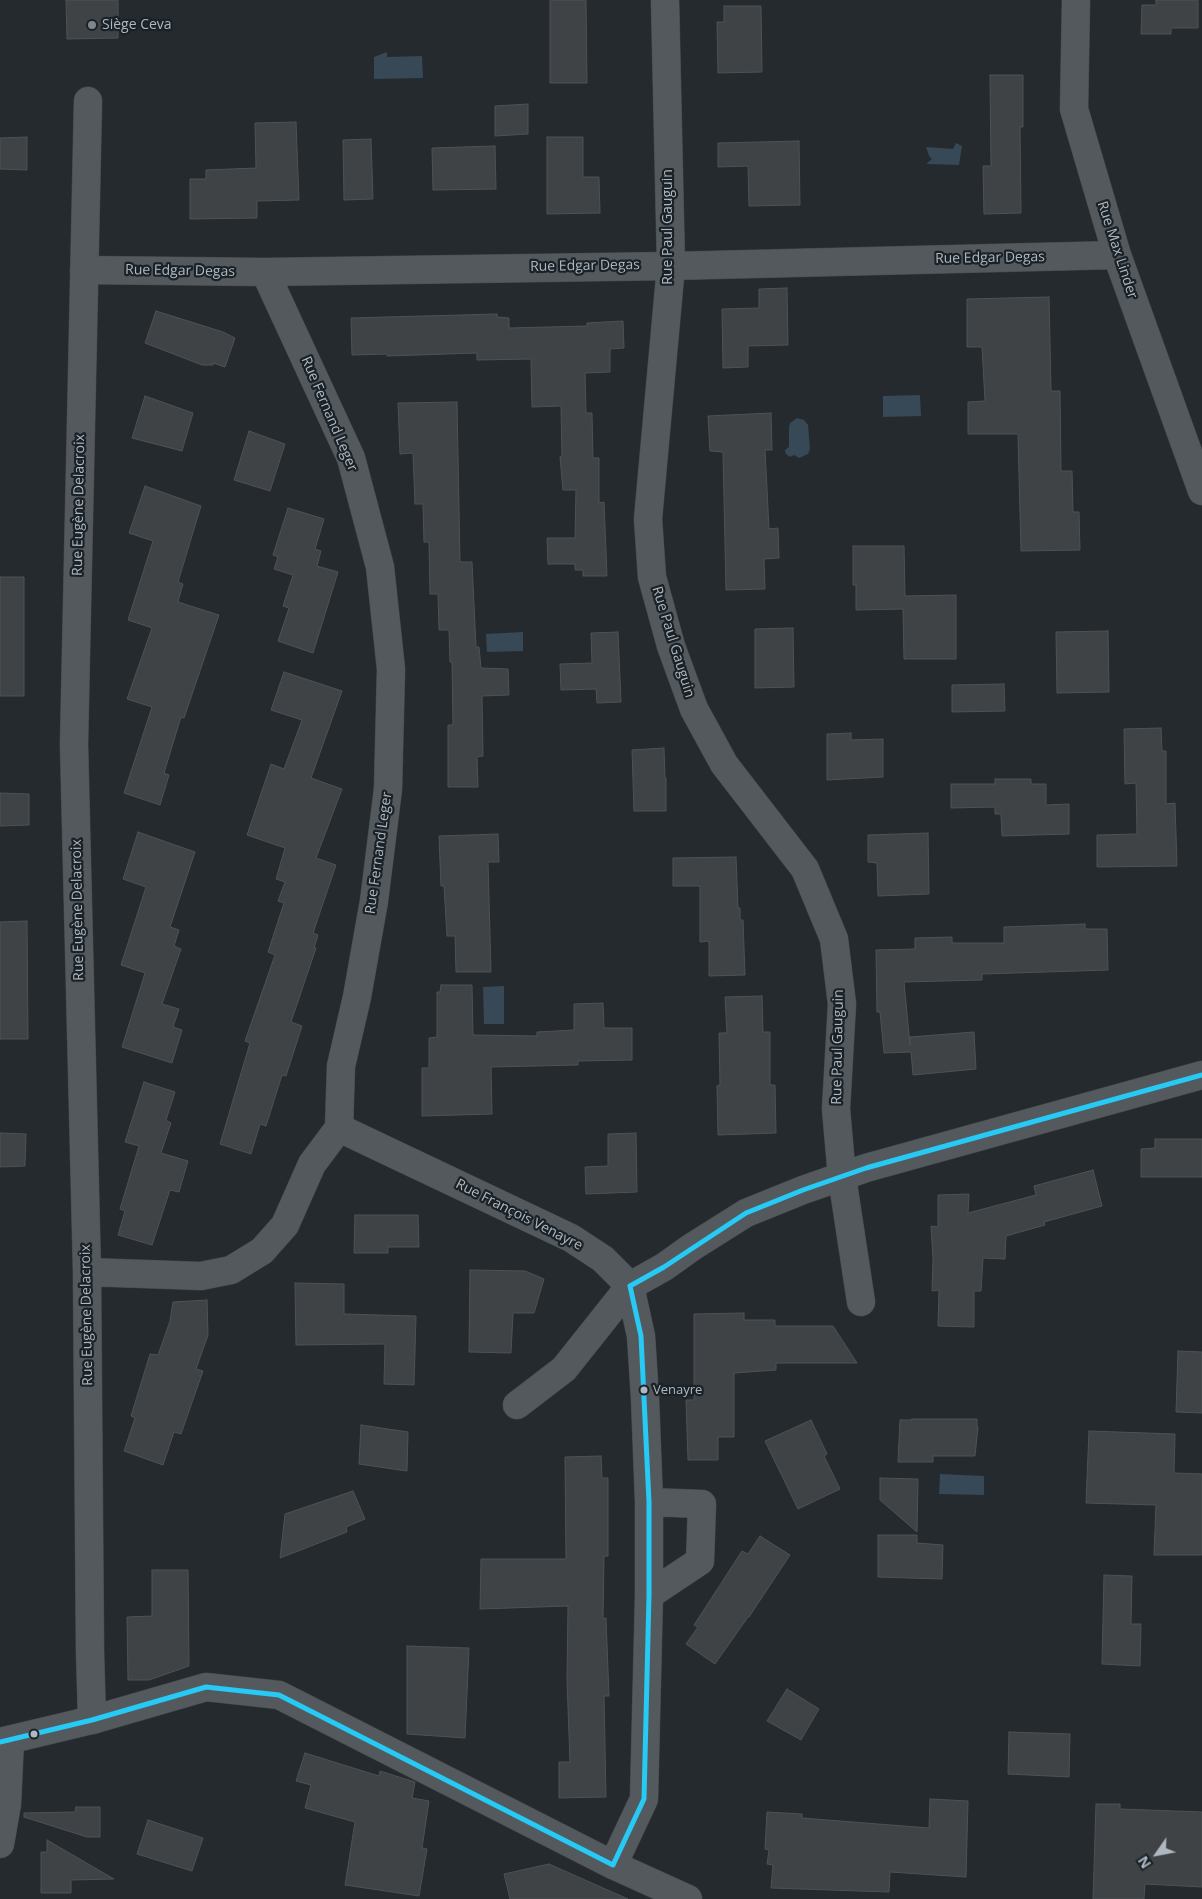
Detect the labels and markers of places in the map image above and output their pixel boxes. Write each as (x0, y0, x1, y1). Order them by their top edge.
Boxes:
place label: Siège Ceva (102, 17, 172, 33)
marker: Siège Ceva (86, 19, 98, 31)
place label: Venayre (653, 1382, 702, 1398)
marker: Venayre (639, 1385, 649, 1395)
unlabelled marker (29, 1729, 39, 1739)

